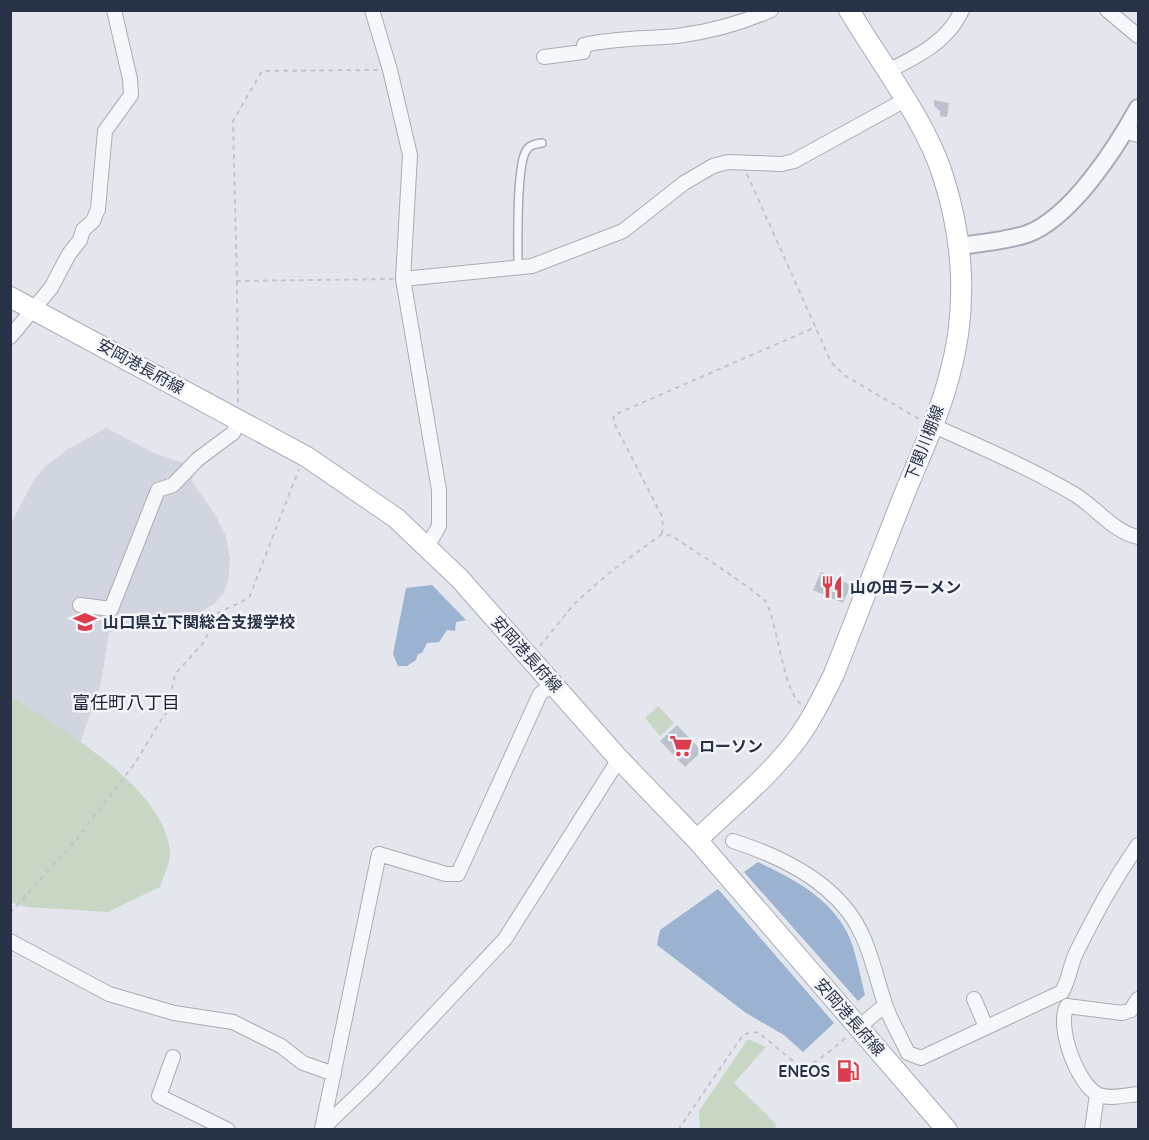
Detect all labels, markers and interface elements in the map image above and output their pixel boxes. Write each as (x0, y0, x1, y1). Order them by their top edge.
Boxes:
street label: 安岡港長府線 (94, 334, 188, 398)
street label: 下関川棚線 (900, 402, 948, 484)
restaurant icon: 山の田ラーメン (819, 574, 845, 600)
place label: 山の田ラーメン (850, 577, 961, 597)
school or university icon: 山口県立下関総合支援学校 (72, 609, 98, 635)
place label: 山口県立下関総合支援学校 (103, 612, 295, 632)
street label: 安岡港長府線 (487, 612, 567, 696)
district label: 富任町八丁目 (72, 691, 180, 714)
supermarket icon: ローソン (668, 733, 694, 759)
place label: ローソン (699, 736, 763, 756)
street label: 安岡港長府線 (811, 974, 889, 1060)
fuel station icon: ENEOS (835, 1058, 861, 1084)
place label: ENEOS (778, 1061, 830, 1081)

